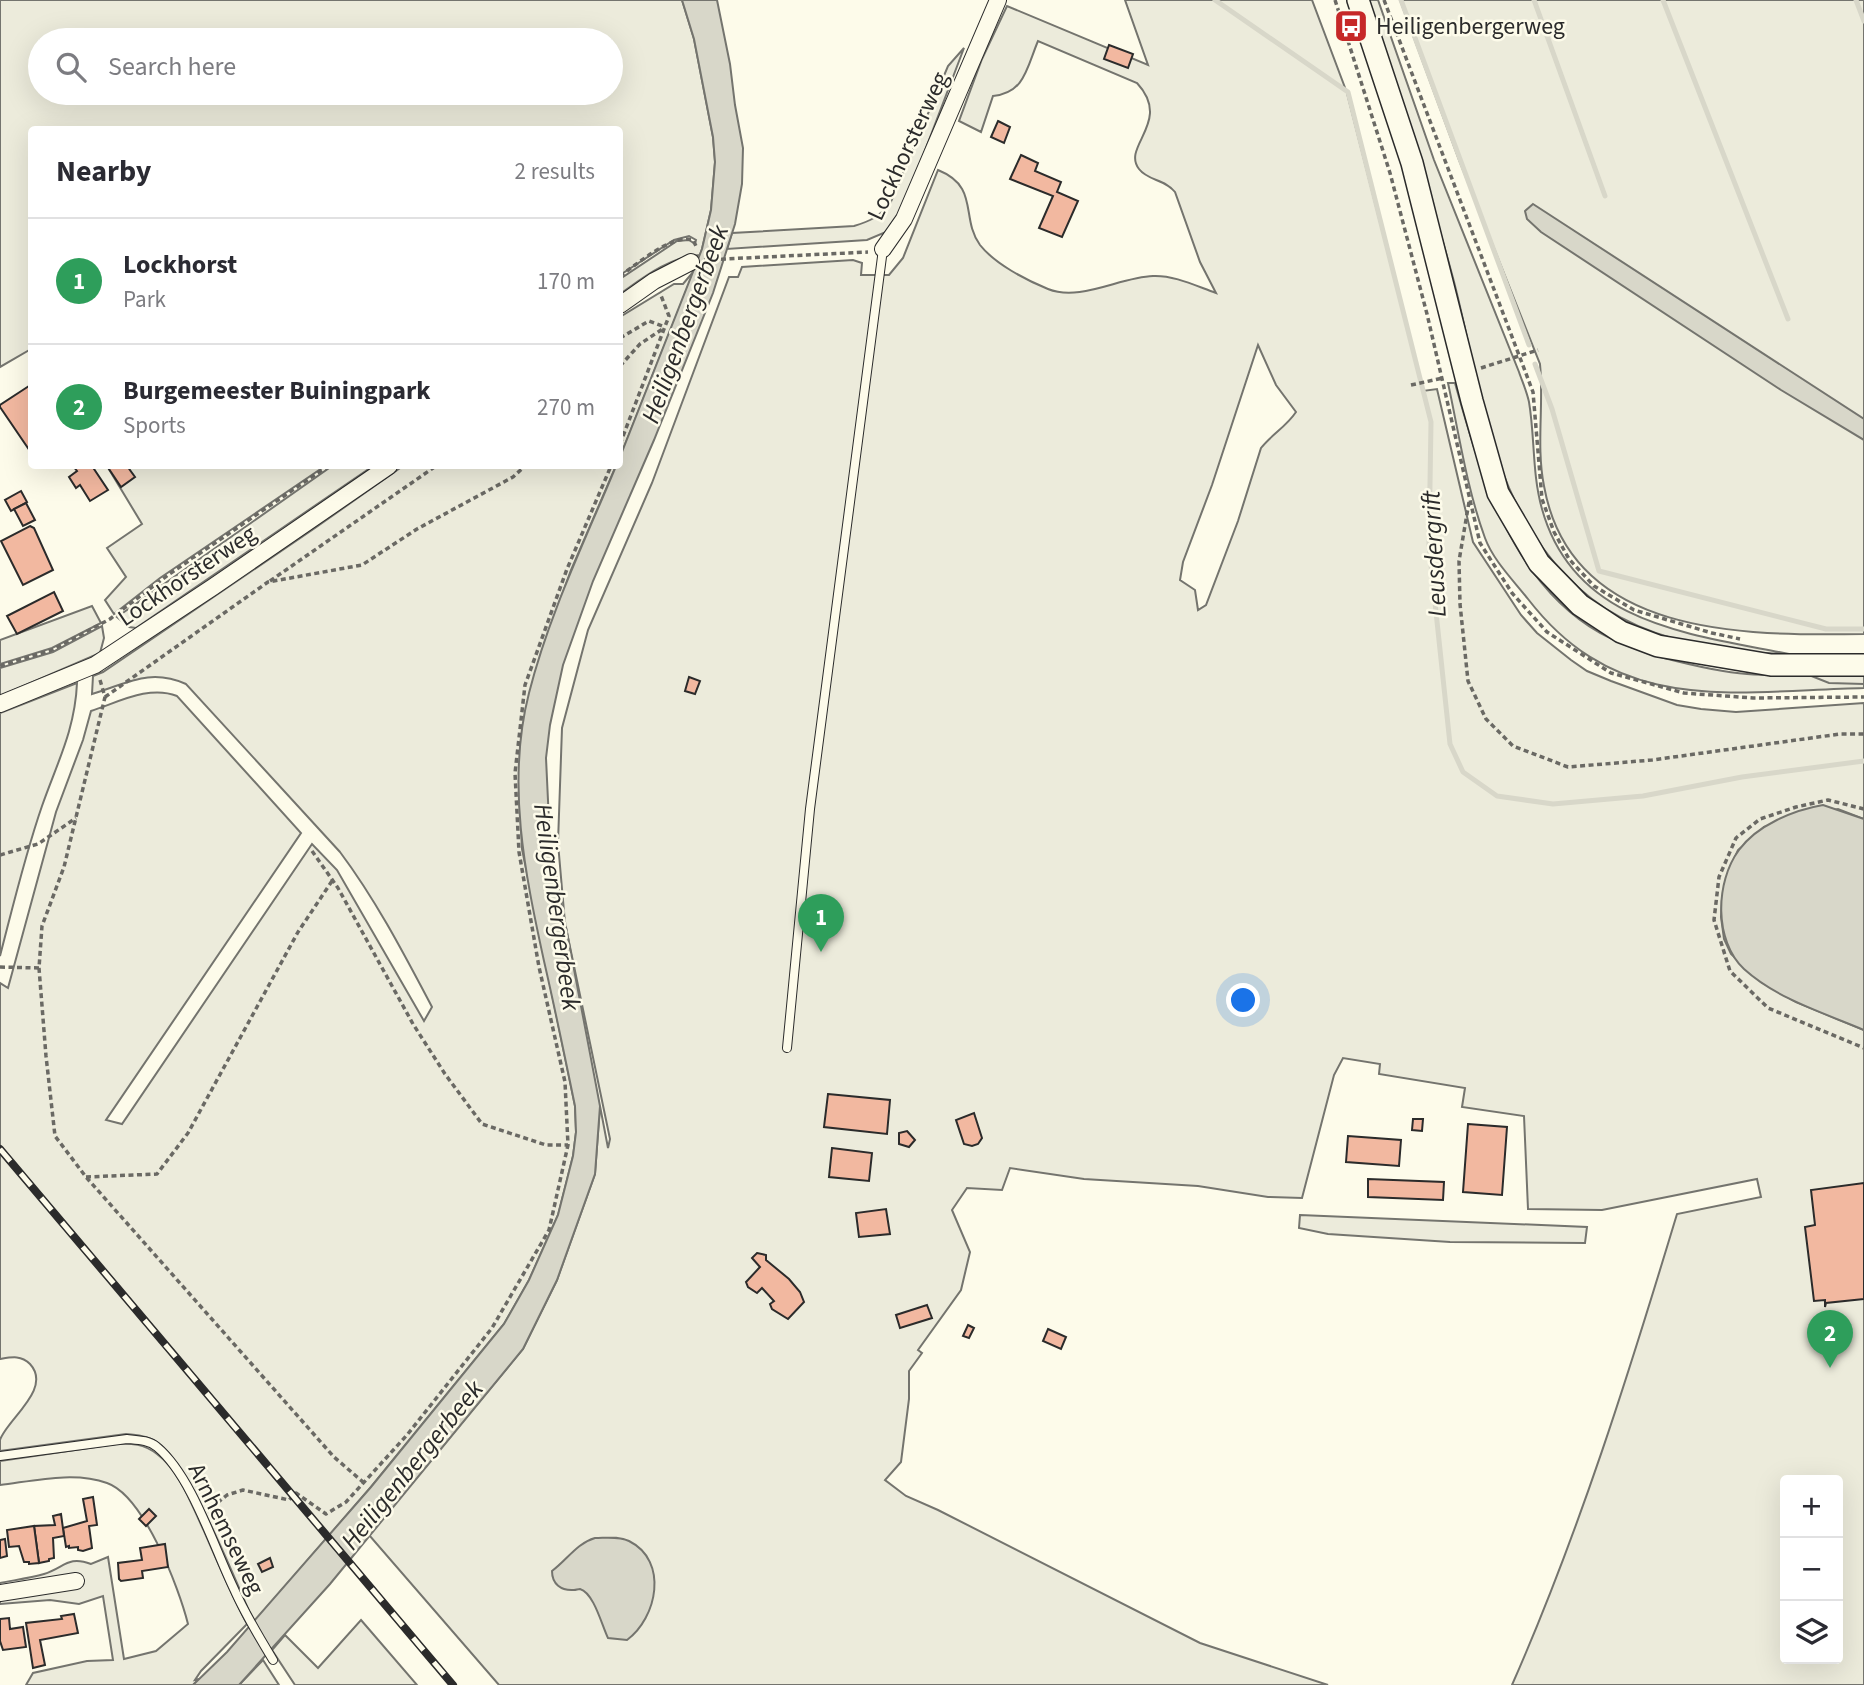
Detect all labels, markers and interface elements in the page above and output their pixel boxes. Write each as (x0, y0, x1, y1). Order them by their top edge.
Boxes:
bus stop icon: Heiligenbergerweg (1332, 7, 1370, 45)
place label: Heiligenbergerweg (1376, 9, 1565, 44)
search box (28, 28, 623, 105)
icon: search (52, 48, 90, 86)
text: Search here (108, 48, 236, 85)
street label: Lockhorsterweg (858, 66, 958, 226)
text: Nearby (56, 150, 151, 193)
text: 2 results (515, 155, 595, 188)
water label: Heiligenbergerbeek (632, 219, 738, 428)
text: Lockhorst (123, 246, 237, 283)
text: 1 (73, 265, 85, 298)
text: 170 m (537, 265, 595, 298)
text: Park (123, 283, 166, 316)
text: Burgemeester Buiningpark (123, 372, 431, 409)
text: 2 (73, 391, 85, 424)
text: 270 m (537, 391, 595, 424)
text: Sports (123, 409, 186, 442)
water label: Leusdergrift (1412, 488, 1456, 618)
street label: Lockhorsterweg (111, 517, 263, 635)
water label: Heiligenbergerbeek (524, 801, 590, 1014)
pin: 1 (798, 894, 844, 952)
your location (1226, 983, 1260, 1017)
pin: 2 (1807, 1310, 1853, 1368)
water label: Heiligenbergerbeek (332, 1372, 492, 1558)
street label: Arnhemseweg (179, 1457, 273, 1601)
map controls (1780, 1475, 1843, 1664)
button: + (1780, 1475, 1843, 1538)
button: − (1780, 1538, 1843, 1601)
button: layers (1780, 1601, 1843, 1664)

